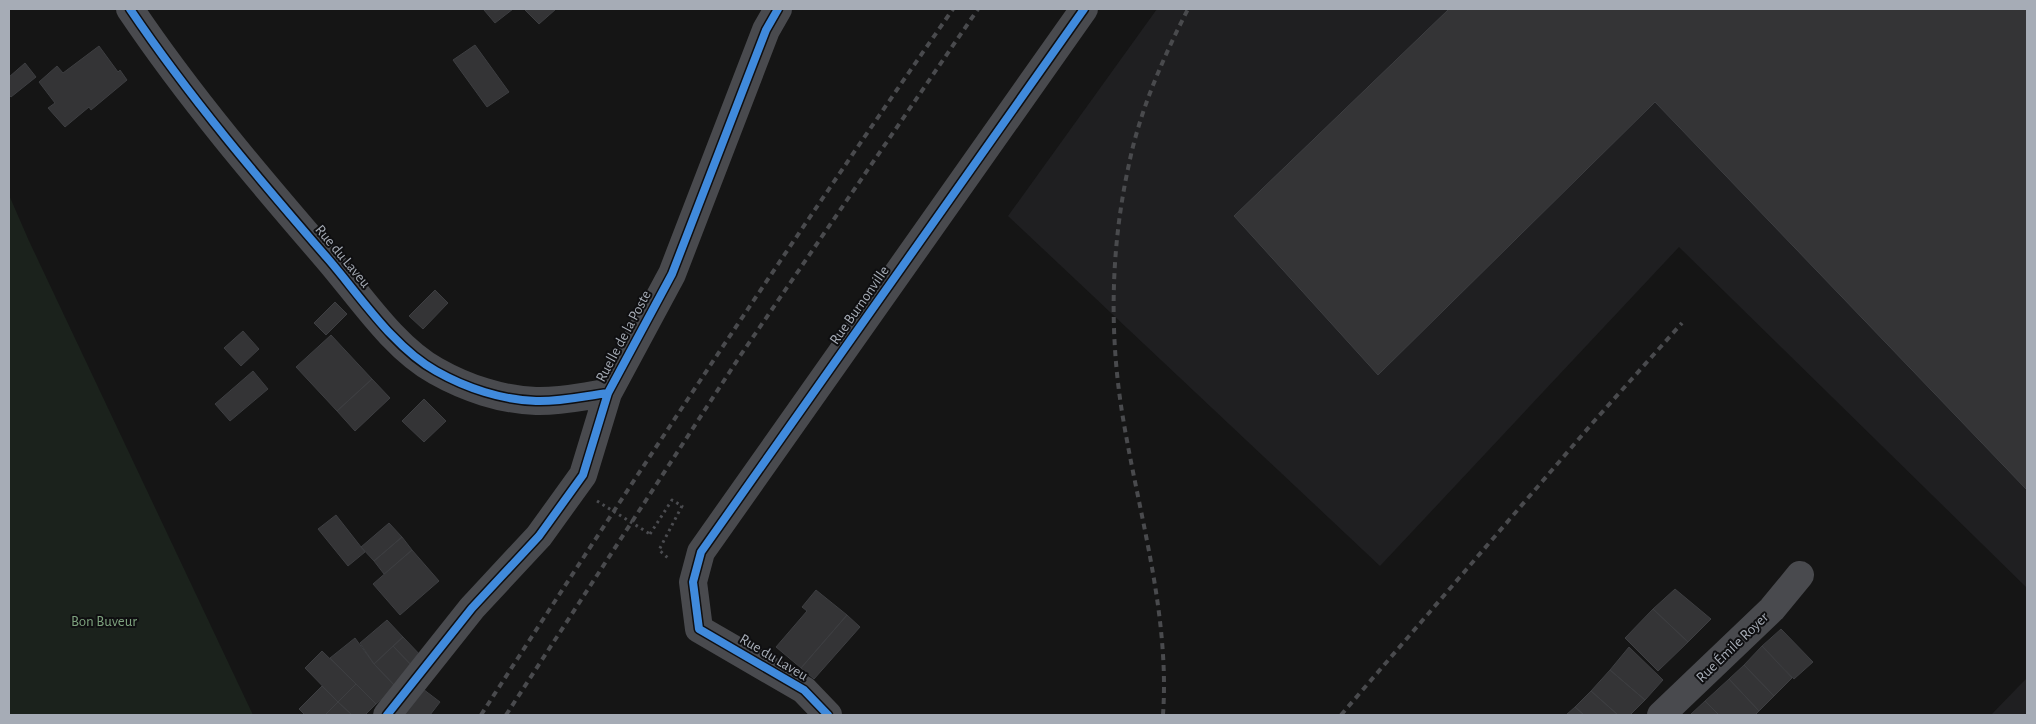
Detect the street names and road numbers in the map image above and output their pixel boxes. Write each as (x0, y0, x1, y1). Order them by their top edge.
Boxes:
street label: Rue du Laveu (312, 222, 373, 291)
street label: Rue Burnonville (827, 263, 892, 347)
street label: Ruelle de la Poste (593, 288, 654, 384)
street label: Rue Émile Royer (1692, 608, 1771, 685)
street label: Rue du Laveu (737, 631, 811, 684)

